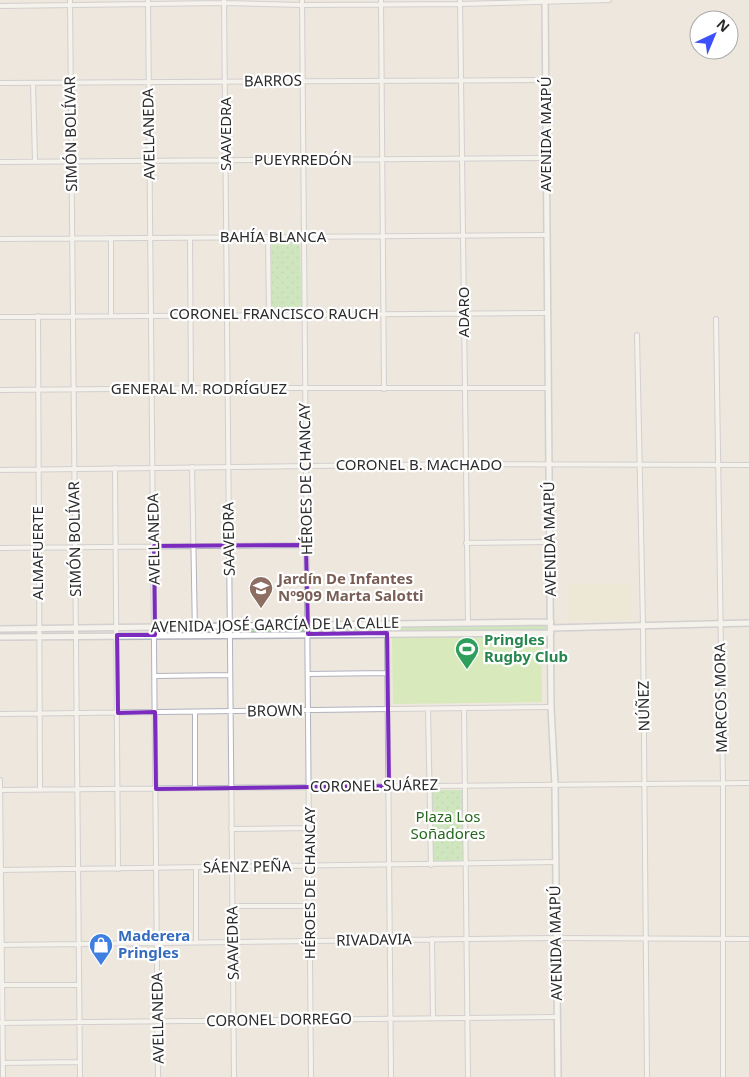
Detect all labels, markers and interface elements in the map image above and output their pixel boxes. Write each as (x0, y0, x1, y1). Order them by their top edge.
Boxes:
north arrow (689, 10, 739, 60)
text: N (713, 14, 734, 36)
street label: BARROS (244, 69, 302, 91)
street label: SIMÓN BOLÍVAR (59, 75, 81, 192)
street label: AVENIDA MAIPÚ (535, 76, 555, 192)
street label: AVELLANEDA (137, 88, 159, 180)
street label: SAAVEDRA (215, 97, 235, 171)
street label: PUEYRREDÓN (254, 149, 352, 169)
street label: BAHÍA BLANCA (220, 226, 327, 246)
street label: ADARO (453, 287, 473, 337)
street label: CORONEL FRANCISCO RAUCH (169, 303, 379, 323)
street label: GENERAL M. RODRÍGUEZ (111, 378, 287, 398)
street label: HÉROES DE CHANCAY (294, 402, 316, 555)
street label: CORONEL B. MACHADO (336, 454, 502, 474)
street label: SIMÓN BOLÍVAR (63, 480, 85, 597)
street label: AVENIDA MAIPÚ (538, 481, 560, 597)
street label: AVELLANEDA (142, 493, 164, 585)
street label: SAAVEDRA (217, 501, 239, 576)
street label: ALMAFUERTE (27, 506, 47, 600)
place label: Jardín De Infantes Nº909 Marta Salotti (276, 568, 423, 605)
school or university icon: Jardín De Infantes Nº909 Marta Salotti (248, 575, 274, 609)
street label: AVENIDA JOSÉ GARCÍA DE LA CALLE (150, 612, 400, 636)
place label: Pringles Rugby Club (484, 629, 568, 666)
sports icon: Pringles Rugby Club (454, 636, 480, 670)
street label: MARCOS MORA (709, 643, 731, 753)
street label: NÚÑEZ (633, 681, 653, 732)
street label: BROWN (247, 700, 303, 720)
street label: CORONEL SUÁREZ (310, 774, 438, 796)
street label: HÉROES DE CHANCAY (299, 806, 319, 959)
park label: Plaza Los Soñadores (411, 806, 485, 843)
street label: SÁENZ PEÑA (203, 855, 292, 877)
street label: AVENIDA MAIPÚ (544, 885, 566, 1001)
street label: SAAVEDRA (221, 905, 243, 980)
place label: Maderera Pringles (118, 925, 190, 962)
street label: RIVADAVIA (336, 928, 412, 950)
shop icon: Maderera Pringles (88, 932, 114, 966)
street label: AVELLANEDA (146, 972, 168, 1064)
street label: CORONEL DORREGO (206, 1008, 352, 1030)

